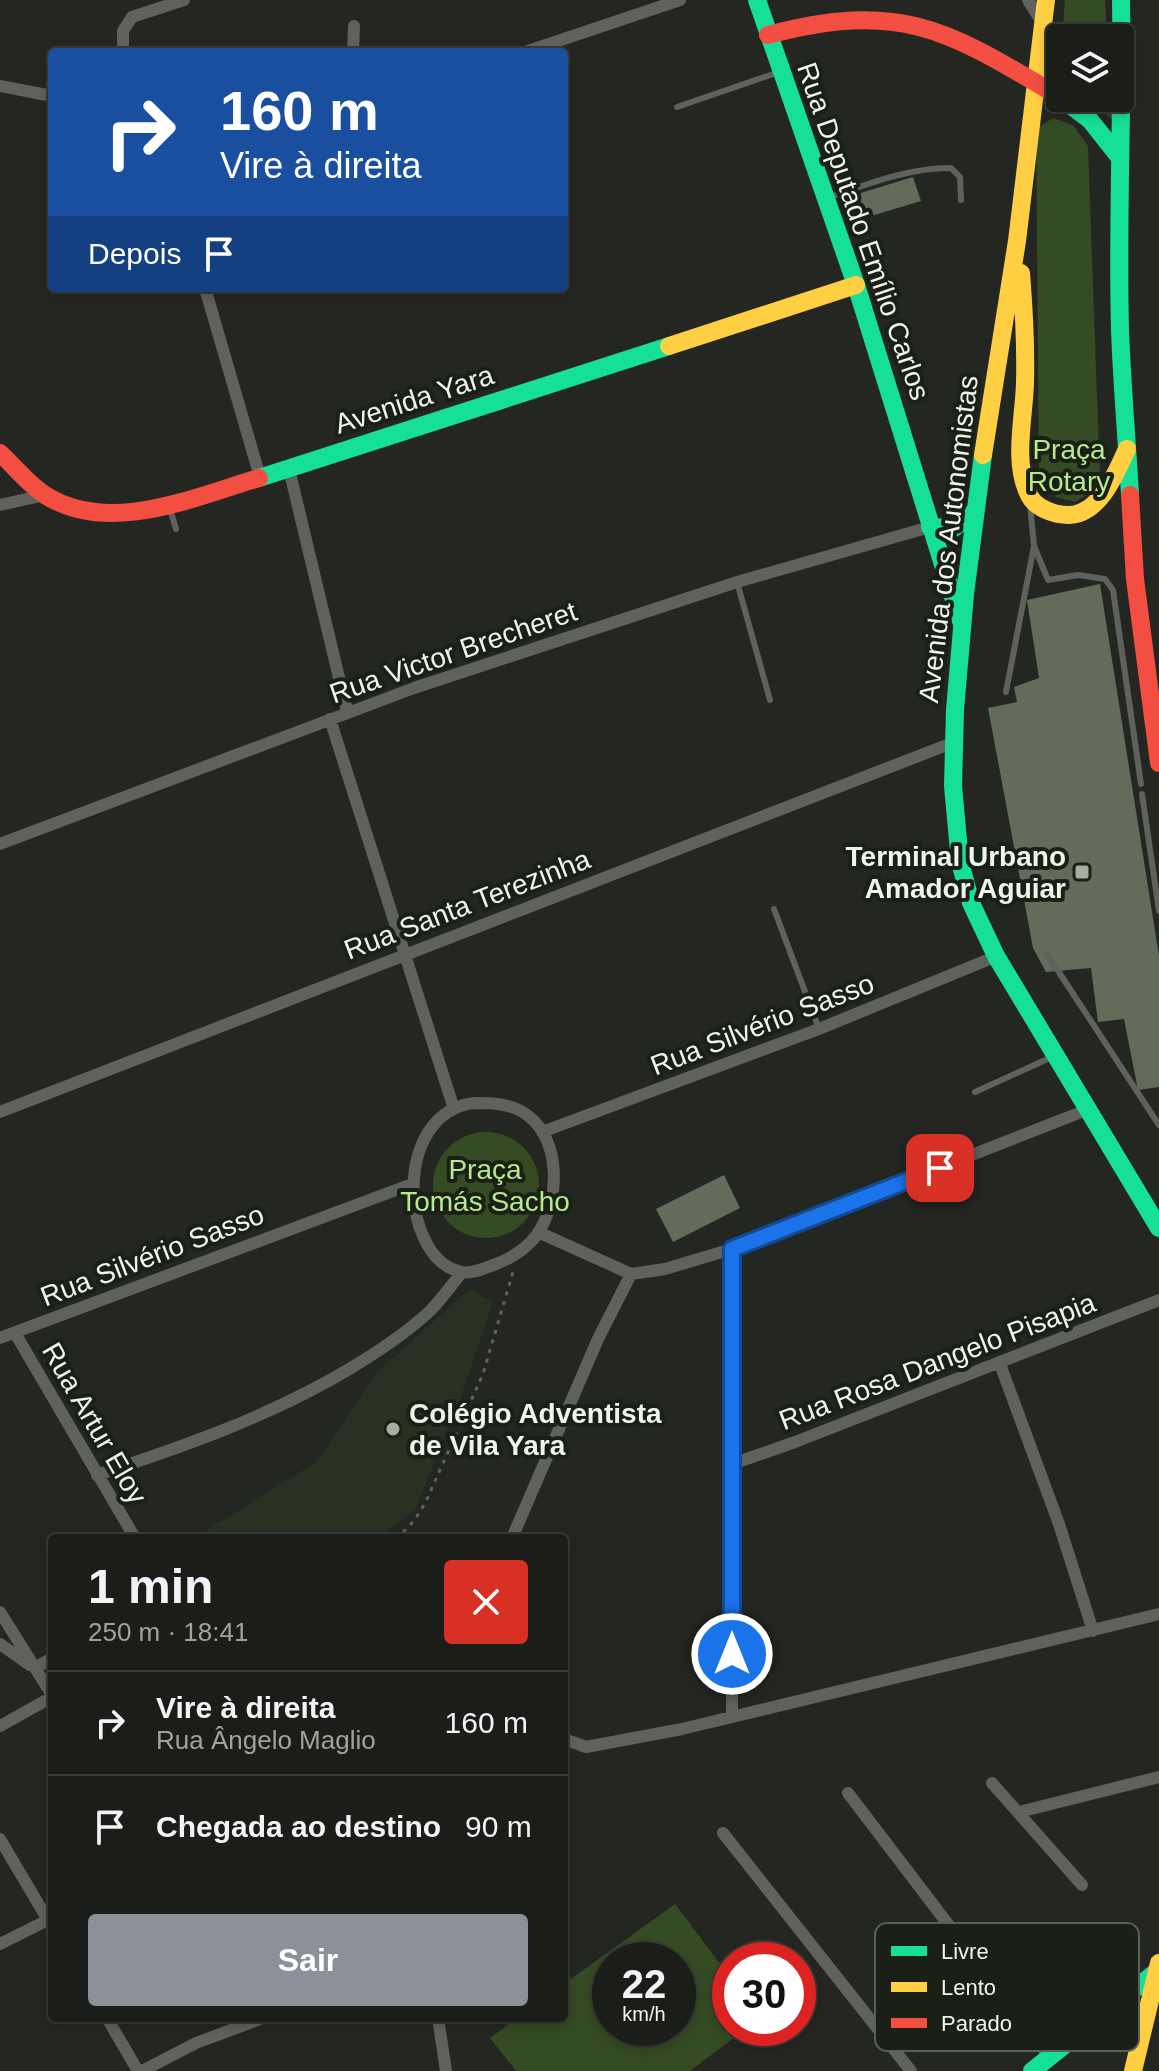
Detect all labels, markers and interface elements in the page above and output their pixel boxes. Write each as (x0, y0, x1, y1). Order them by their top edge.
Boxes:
map controls (1046, 24, 1134, 112)
button: layers (1046, 24, 1134, 112)
street label: Rua Deputado Emílio Carlos (791, 58, 936, 404)
text: 160 m (220, 79, 379, 142)
icon: right (88, 80, 192, 184)
text: Vire à direita (220, 145, 421, 186)
icon: arrive (197, 232, 241, 276)
text: Depois (88, 237, 181, 270)
street label: Avenida Yara (331, 359, 498, 440)
street label: Avenida dos Autonomistas (913, 374, 984, 704)
park label: Praça Rotary (1028, 434, 1110, 497)
street label: Rua Victor Brecheret (325, 596, 581, 709)
place label: Terminal Urbano Amador Aguiar (846, 841, 1066, 904)
street label: Rua Santa Terezinha (340, 843, 595, 966)
marker: Terminal Urbano Amador Aguiar (1073, 863, 1091, 881)
street label: Rua Silvério Sasso (646, 968, 878, 1081)
pin (906, 1134, 974, 1202)
icon: arrive (918, 1146, 962, 1190)
park label: Praça Tomás Sacho (400, 1154, 570, 1217)
street label: Rua Silvério Sasso (36, 1199, 268, 1312)
street label: Rua Rosa Dangelo Pisapia (775, 1287, 1100, 1436)
street label: Rua Artur Eloy (36, 1337, 153, 1509)
place label: Colégio Adventista de Vila Yara (409, 1398, 662, 1461)
marker: Colégio Adventista de Vila Yara (384, 1420, 402, 1438)
text: 1 min (88, 1560, 213, 1613)
button: close (444, 1560, 528, 1644)
position arrow (690, 1612, 774, 1696)
text: 250 m · 18:41 (88, 1617, 248, 1647)
text: Vire à direita (156, 1691, 336, 1724)
icon: right (88, 1701, 132, 1745)
text: 160 m (445, 1706, 528, 1739)
text: Rua Ângelo Maglio (156, 1725, 376, 1755)
icon: arrive (88, 1805, 132, 1849)
text: Chegada ao destino (156, 1810, 441, 1843)
text: 90 m (465, 1810, 532, 1843)
button: Sair (88, 1914, 528, 2006)
legend (875, 1923, 1139, 2051)
text: Livre (941, 1939, 989, 1964)
speed limit sign: 30 (712, 1942, 816, 2046)
text: 22 (622, 1962, 666, 2006)
text: Lento (941, 1975, 996, 2000)
text: km/h (622, 2003, 666, 2025)
text: Parado (941, 2011, 1012, 2036)

